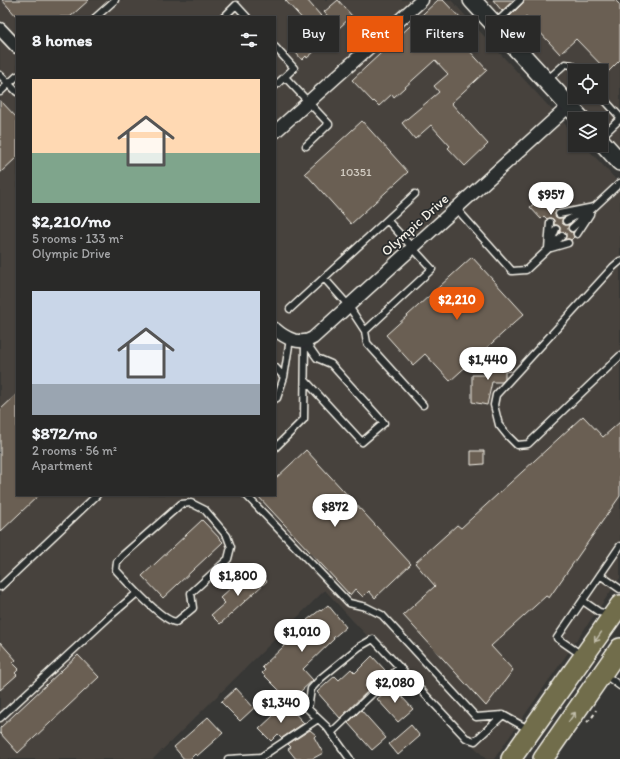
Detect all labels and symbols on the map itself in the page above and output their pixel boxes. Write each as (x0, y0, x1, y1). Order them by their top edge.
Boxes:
house number: 10351 (340, 165, 372, 179)
pin: $957 (527, 182, 575, 216)
street label: Olympic Drive (378, 190, 452, 260)
pin: $2,210 (424, 287, 490, 321)
pin: $1,440 (455, 347, 521, 381)
pin: $872 (311, 494, 359, 528)
pin: $1,800 (205, 563, 271, 597)
pin: $1,010 (269, 619, 335, 653)
one-way arrow (594, 631, 602, 642)
pin: $2,080 (362, 670, 428, 704)
pin: $1,340 (248, 690, 314, 724)
one-way arrow (568, 712, 576, 723)

